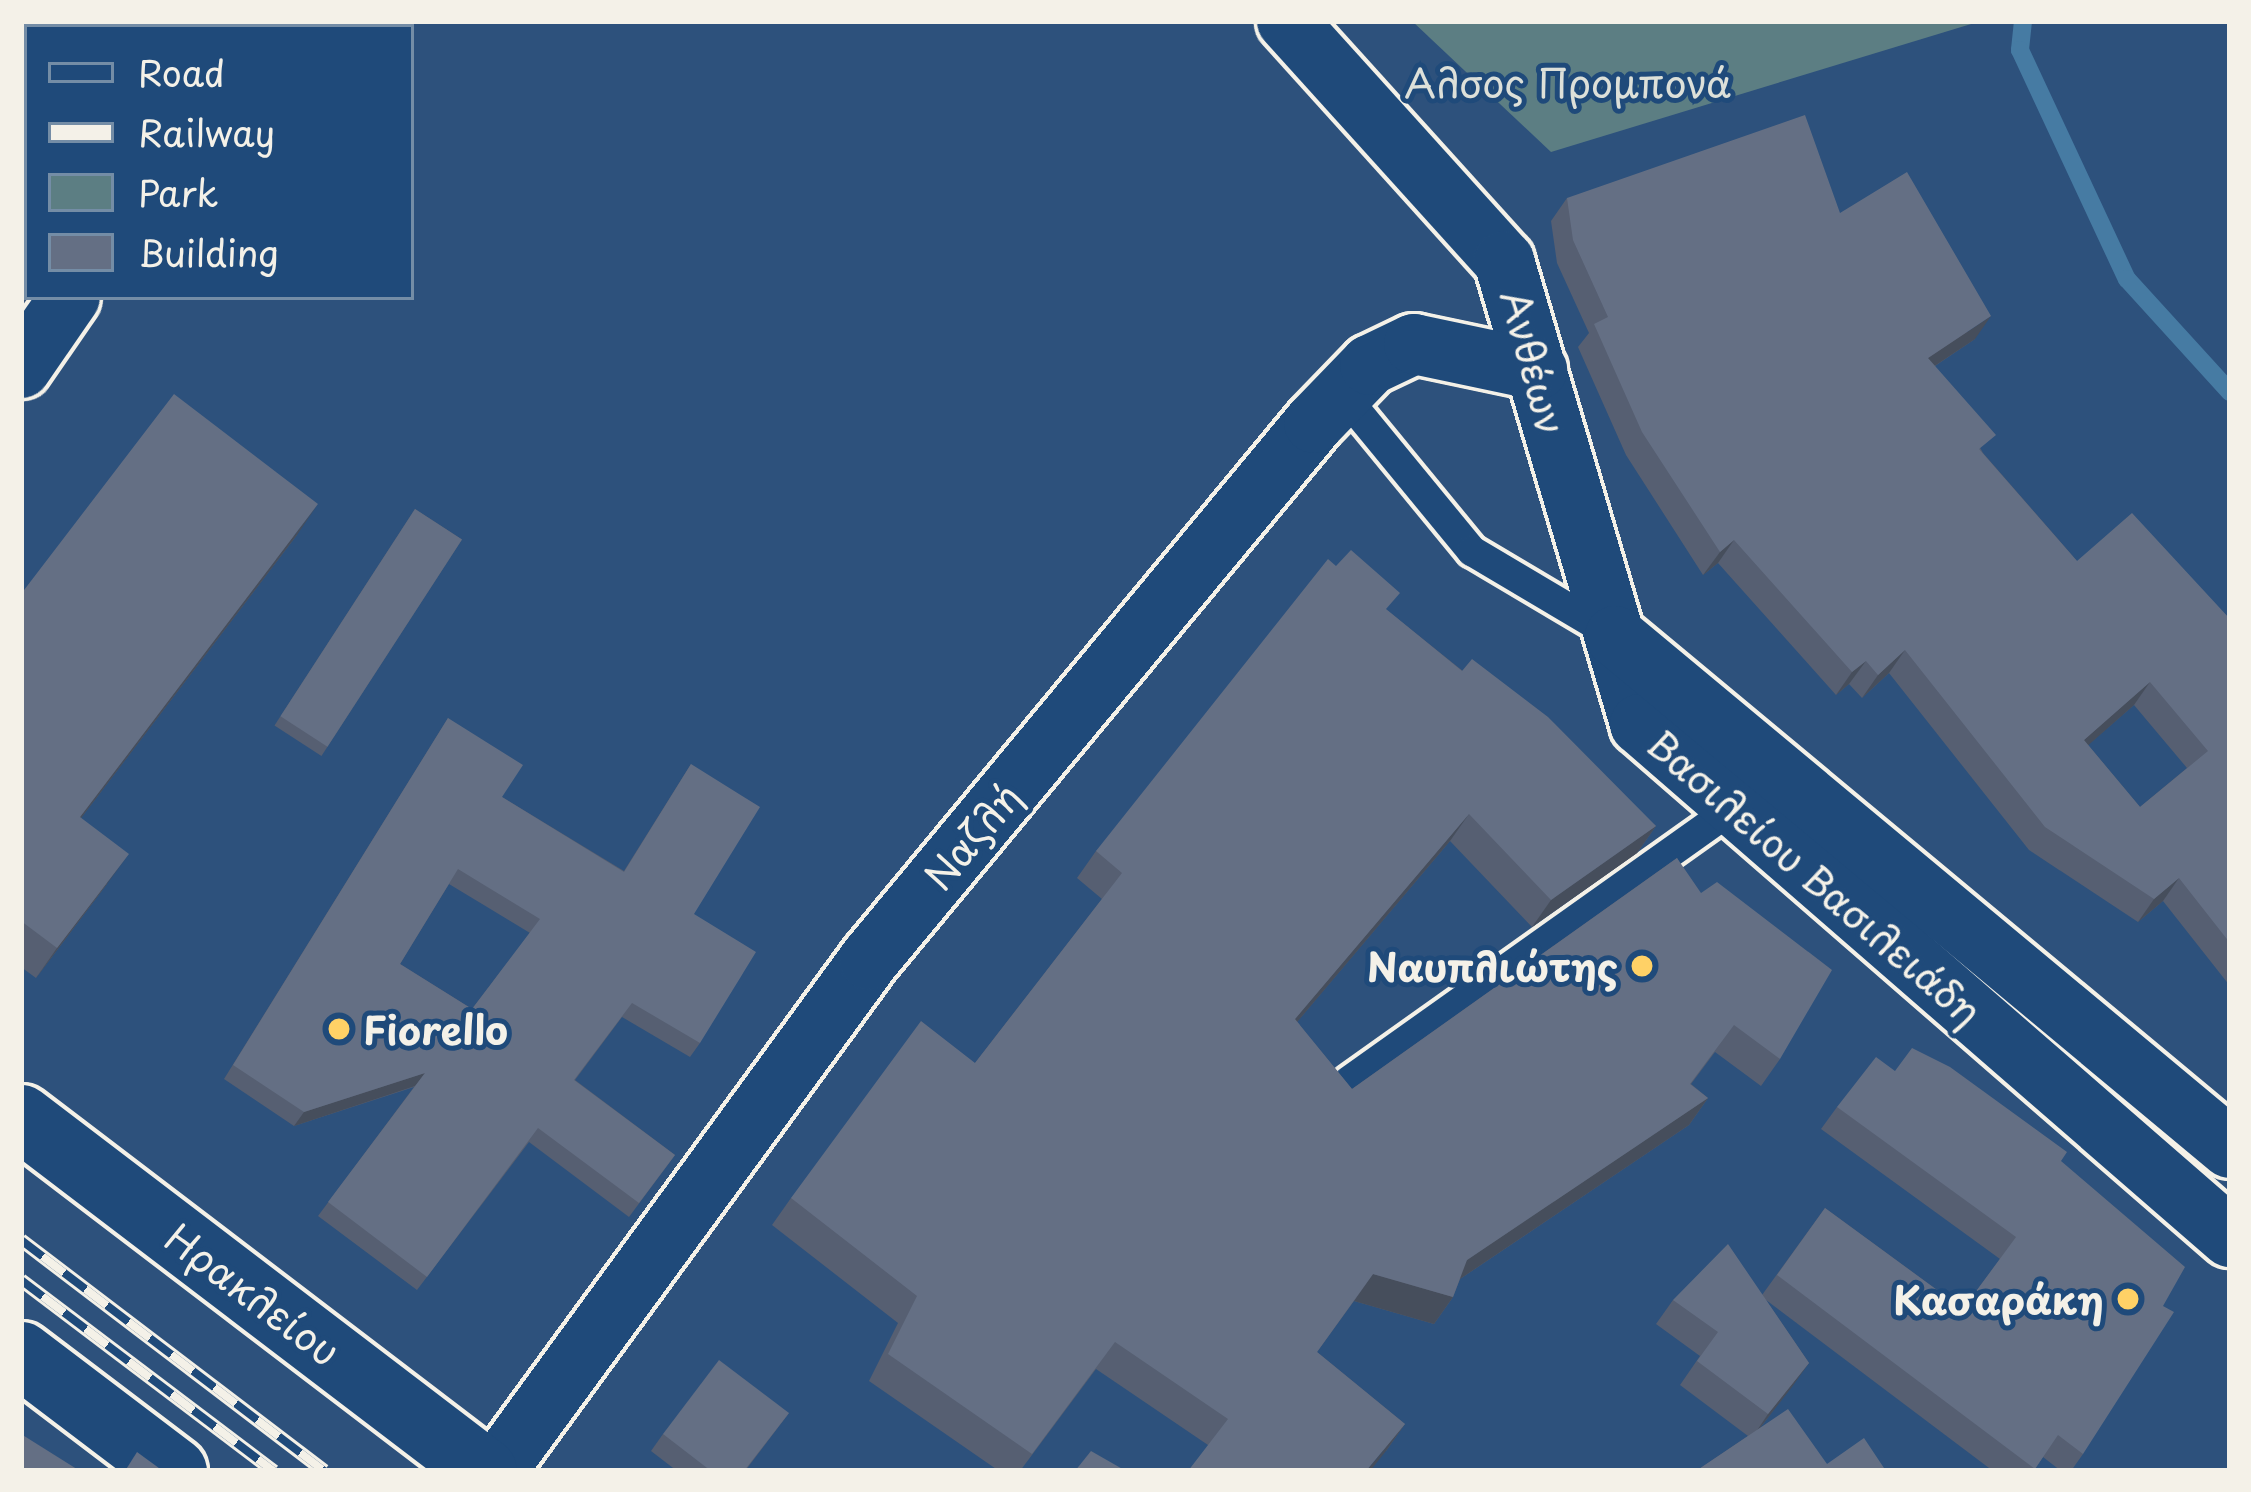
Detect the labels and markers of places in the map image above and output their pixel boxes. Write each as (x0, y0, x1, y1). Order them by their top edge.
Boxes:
place label: Ναυπλιώτης (1367, 943, 1618, 989)
marker: Ναυπλιώτης (1629, 953, 1655, 979)
place label: Fiorello (363, 1006, 508, 1052)
marker: Fiorello (326, 1016, 352, 1042)
place label: Κασαράκη (1893, 1276, 2104, 1322)
marker: Κασαράκη (2115, 1286, 2141, 1312)

